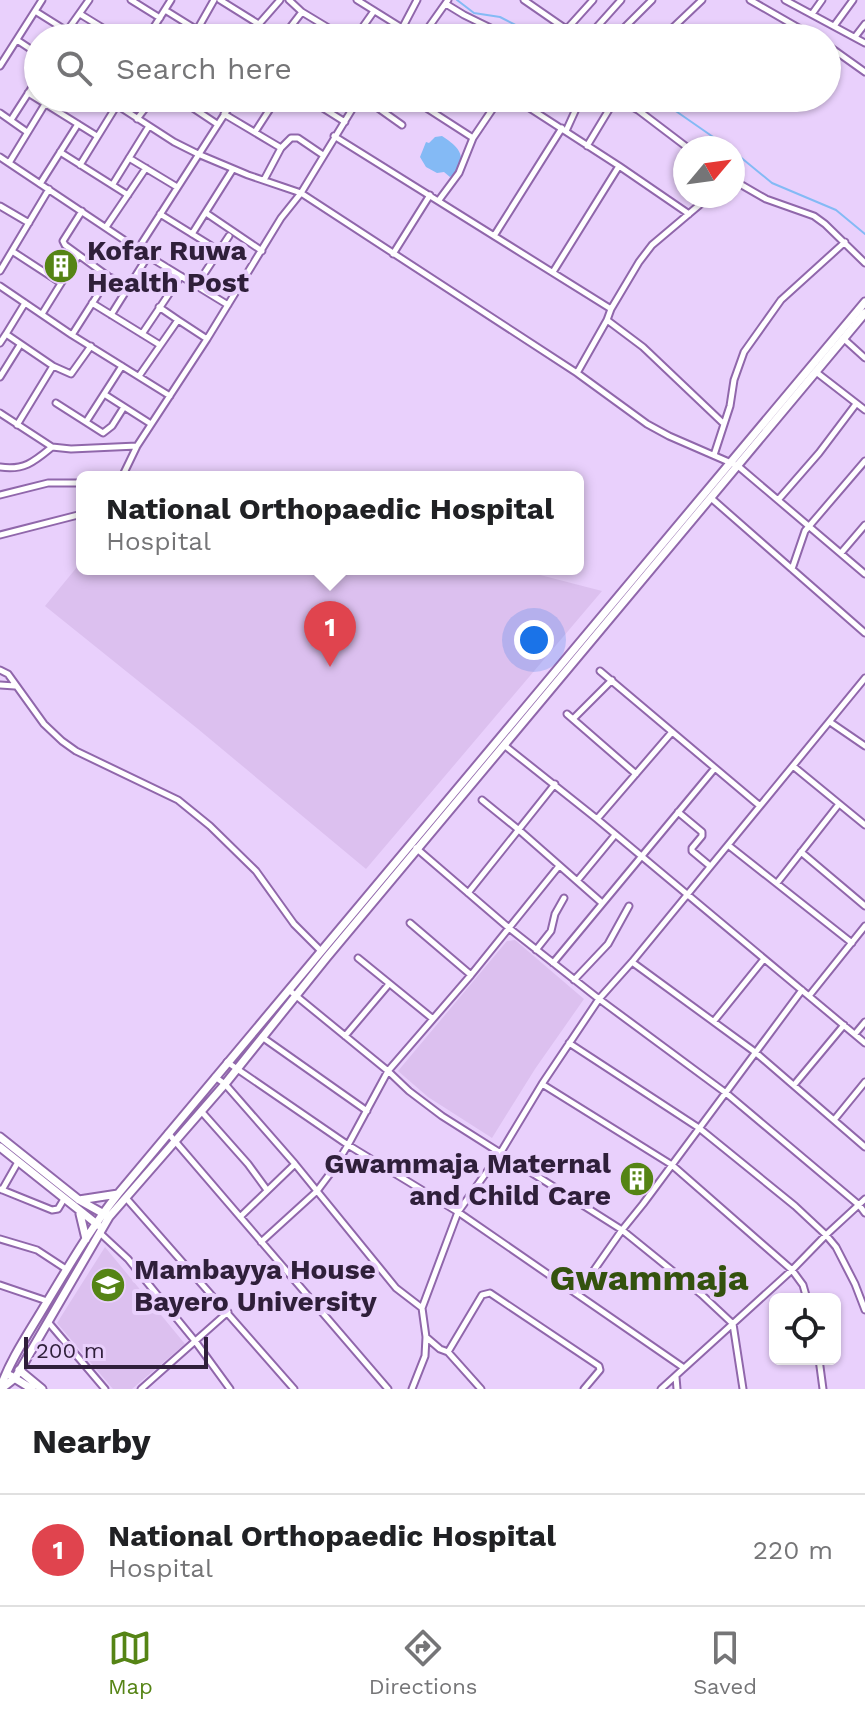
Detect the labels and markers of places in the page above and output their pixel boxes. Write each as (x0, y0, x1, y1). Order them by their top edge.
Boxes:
place label: Kofar Ruwa Health Post (87, 234, 249, 299)
building icon: Kofar Ruwa Health Post (42, 247, 80, 285)
pin: 1 (304, 601, 356, 667)
place label: Gwammaja Maternal and Child Care (324, 1147, 612, 1212)
building icon: Gwammaja Maternal and Child Care (618, 1160, 656, 1198)
place label: Mambayya House Bayero University (134, 1253, 377, 1318)
school or university icon: Mambayya House Bayero University (89, 1266, 127, 1304)

